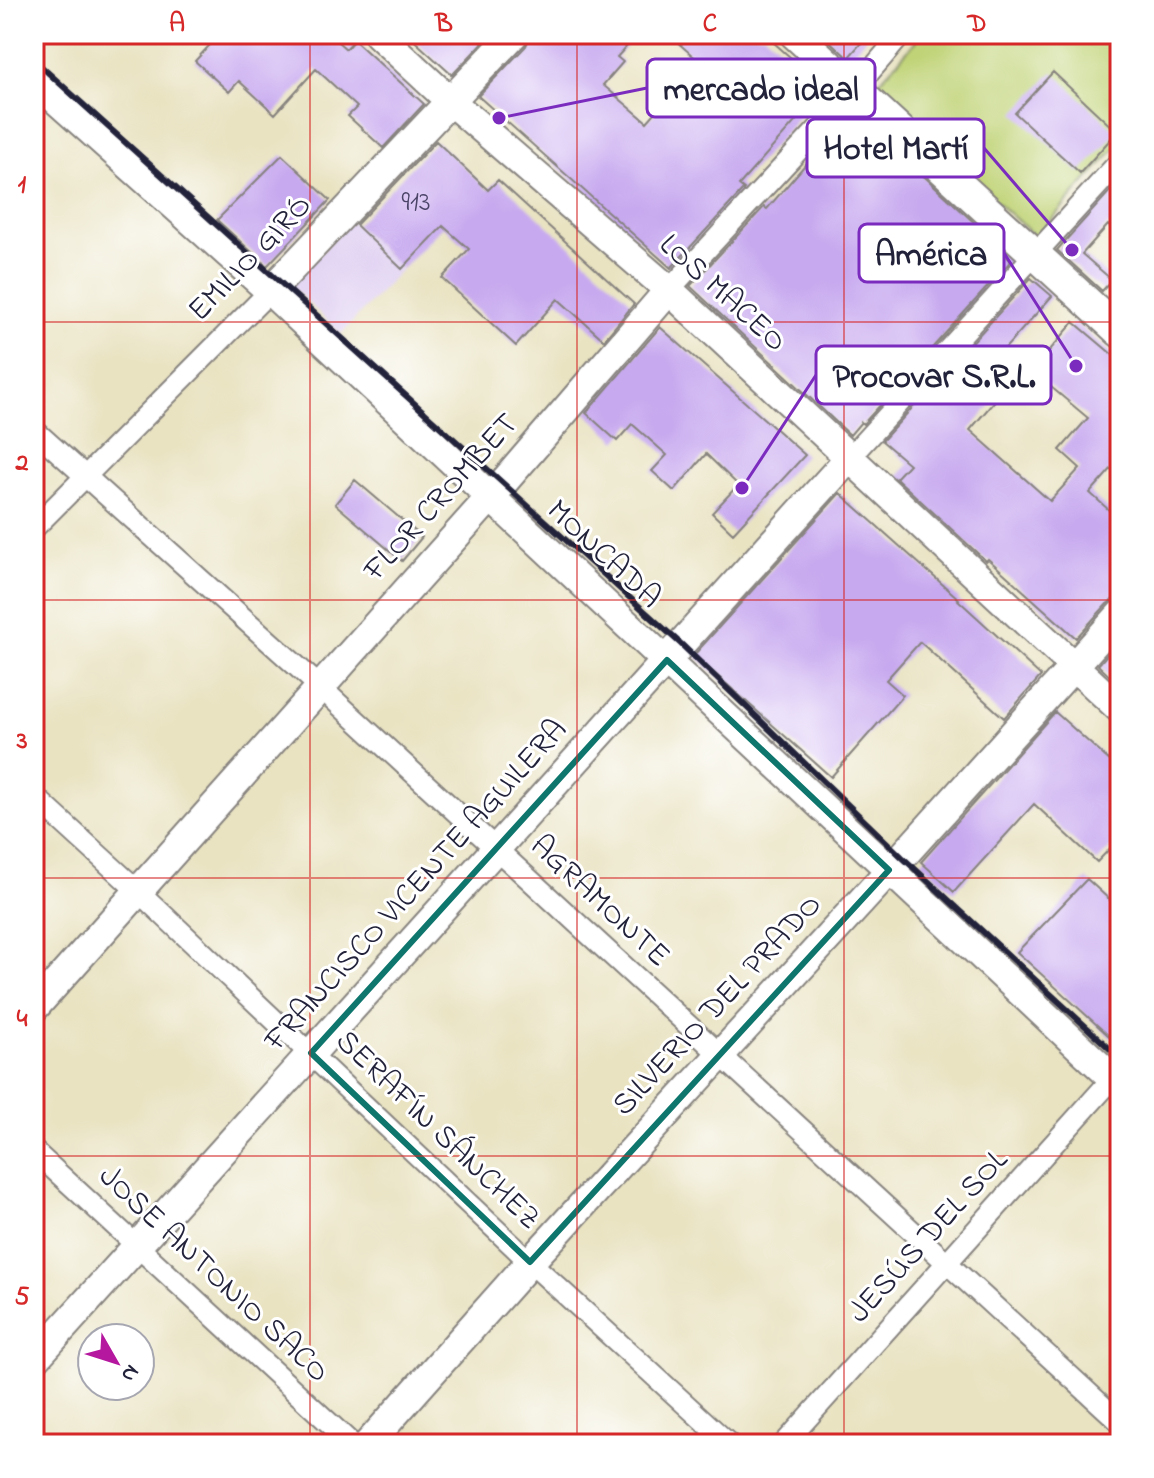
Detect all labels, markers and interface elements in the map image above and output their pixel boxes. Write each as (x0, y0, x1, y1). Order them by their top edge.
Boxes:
text: A (169, 6, 185, 44)
text: B (434, 6, 453, 44)
text: C (703, 6, 717, 44)
text: D (966, 6, 987, 44)
callout: mercado ideal (647, 59, 875, 117)
text: mercado ideal (663, 67, 859, 117)
callout: Hotel Martí (807, 119, 984, 177)
text: Hotel Martí (823, 126, 969, 176)
text: 1 (18, 167, 27, 205)
house number: 913 (402, 183, 430, 224)
street label: EMILIO GIRÓ (178, 185, 324, 333)
street label: LOS MACEO (647, 223, 797, 365)
callout: América (859, 224, 1004, 282)
text: América (875, 232, 987, 282)
callout: Procovar S.R.L. (816, 346, 1051, 404)
text: Procovar S.R.L. (832, 354, 1036, 404)
street label: FLOR CROMBET (353, 403, 531, 593)
text: 2 (15, 445, 29, 483)
street label: MONCADA (535, 489, 671, 621)
street label: FRANCISCO VICENTE AGUILERA (254, 709, 580, 1064)
text: 3 (16, 723, 28, 761)
street label: AGRAMONTE (518, 824, 680, 980)
street label: SILVERIO DEL PRADO (602, 884, 834, 1128)
text: 4 (17, 1001, 28, 1039)
street label: SERAFÍN SÁNCHEZ (323, 1020, 551, 1242)
street label: JESÚS DEL SOL (838, 1139, 1020, 1335)
street label: JOSE ANTONIO SACO (90, 1158, 336, 1392)
text: 5 (15, 1279, 30, 1317)
north arrow (76, 1322, 156, 1402)

